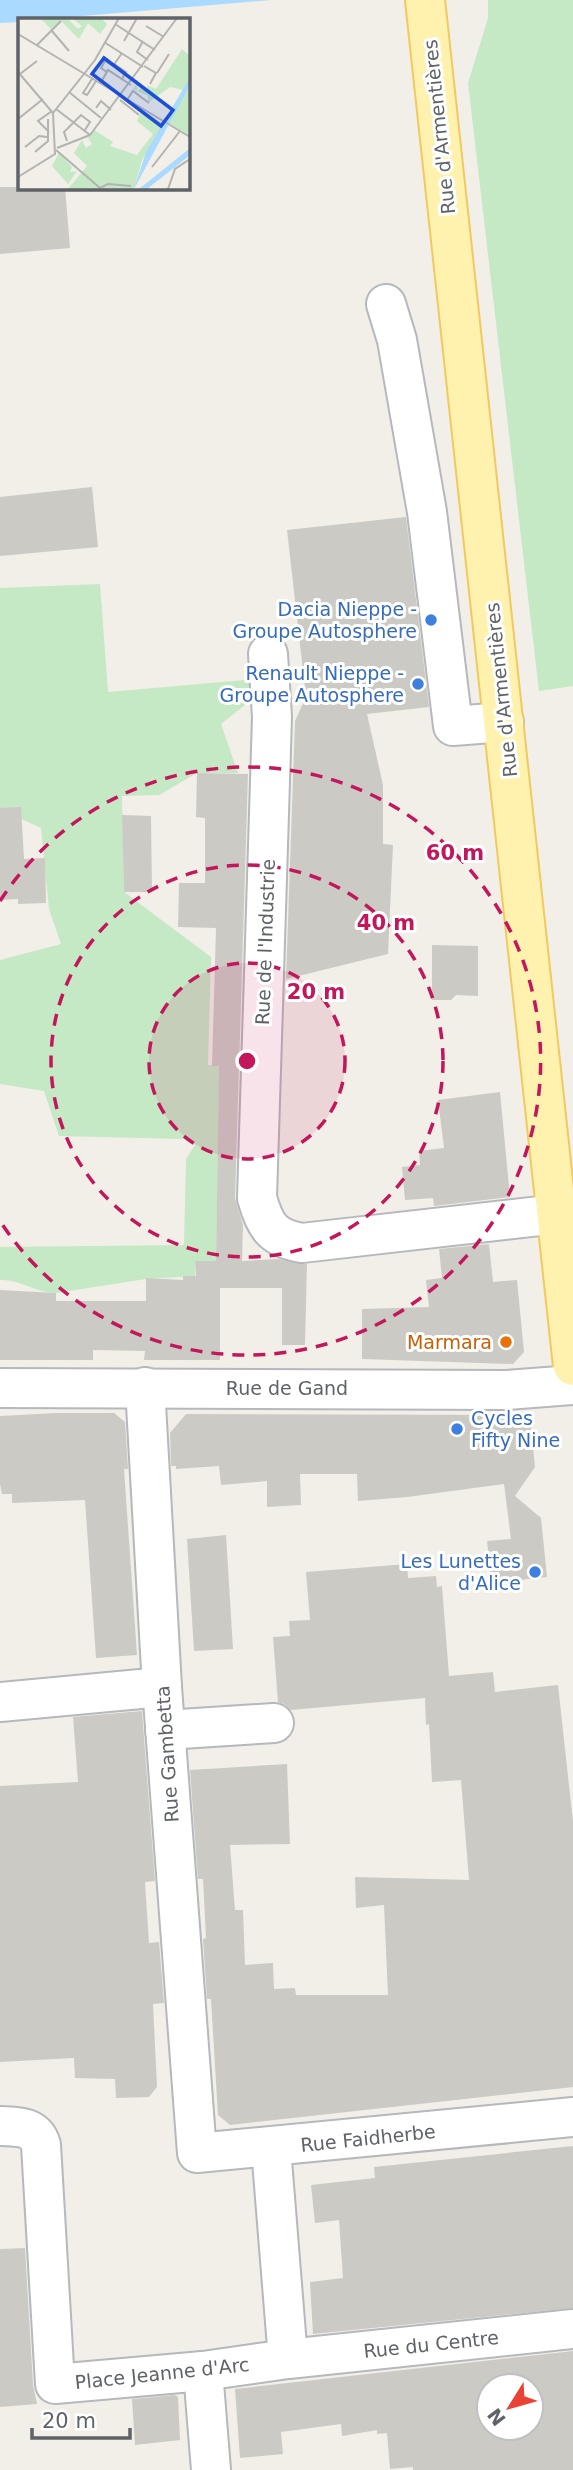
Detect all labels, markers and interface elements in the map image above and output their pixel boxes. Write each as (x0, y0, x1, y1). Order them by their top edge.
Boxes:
inset map (18, 18, 189, 189)
street label: Rue d'Armentières (419, 39, 459, 215)
place label: Dacia Nieppe - Groupe Autosphere (233, 598, 417, 642)
street label: Rue d'Armentières (481, 602, 521, 778)
marker: Dacia Nieppe - Groupe Autosphere (423, 612, 439, 628)
place label: Renault Nieppe - Groupe Autosphere (220, 662, 404, 706)
marker: Renault Nieppe - Groupe Autosphere (410, 676, 426, 692)
text: 60 m (426, 841, 484, 865)
street label: Rue de l'Industrie (251, 859, 279, 1025)
text: 40 m (357, 911, 415, 935)
text: 20 m (287, 980, 345, 1004)
centre of rings (235, 1049, 259, 1073)
place label: Marmara (407, 1331, 492, 1353)
marker: Marmara (498, 1334, 514, 1350)
street label: Rue de Gand (226, 1377, 348, 1399)
place label: Cycles Fifty Nine (471, 1407, 560, 1451)
marker: Cycles Fifty Nine (449, 1421, 465, 1437)
place label: Les Lunettes d'Alice (401, 1550, 521, 1594)
marker: Les Lunettes d'Alice (527, 1564, 543, 1580)
street label: Rue Gambetta (151, 1685, 183, 1823)
street label: Rue Faidherbe (299, 2120, 437, 2156)
street label: Rue du Centre (362, 2326, 500, 2362)
street label: Place Jeanne d'Arc (74, 2353, 250, 2393)
north arrow (475, 2372, 545, 2442)
scale bar (32, 2396, 130, 2440)
text: N (483, 2404, 510, 2430)
text: 20 m (42, 2409, 96, 2433)

